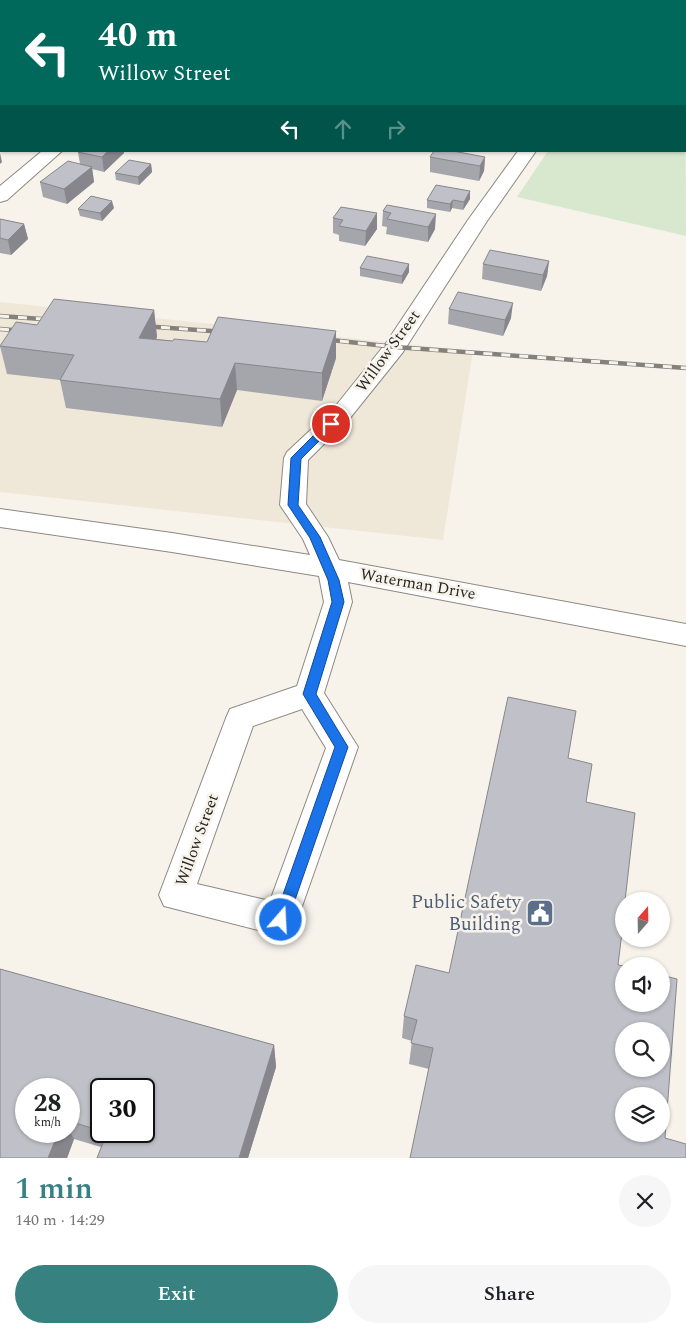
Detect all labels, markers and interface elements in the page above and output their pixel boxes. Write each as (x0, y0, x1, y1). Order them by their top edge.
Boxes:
text: 40 m (98, 9, 178, 62)
icon: left (15, 20, 80, 85)
text: Willow Street (98, 57, 231, 90)
icon: left (276, 115, 304, 143)
icon: ahead (329, 115, 357, 143)
icon: right (382, 115, 410, 143)
street label: Willow Street (350, 305, 426, 397)
pin (310, 403, 352, 445)
icon: arrive (317, 410, 345, 438)
street label: Waterman Drive (358, 562, 478, 606)
street label: Willow Street (169, 790, 225, 890)
place label: Public Safety Building (411, 888, 522, 939)
north arrow (615, 892, 670, 948)
map controls (615, 892, 670, 1142)
position arrow (254, 893, 306, 945)
public building icon: Public Safety Building (525, 898, 555, 928)
button: sound (615, 957, 670, 1012)
button: search (615, 1022, 670, 1077)
speed limit sign: 30 (90, 1078, 155, 1143)
text: 28 (33, 1085, 62, 1123)
button: layers (615, 1087, 670, 1142)
text: km/h (34, 1113, 61, 1132)
text: 1 min (15, 1166, 93, 1212)
button: close (619, 1175, 671, 1227)
text: 140 m · 14:29 (15, 1208, 105, 1232)
button: Exit (15, 1265, 338, 1323)
button: Share (348, 1265, 671, 1323)

